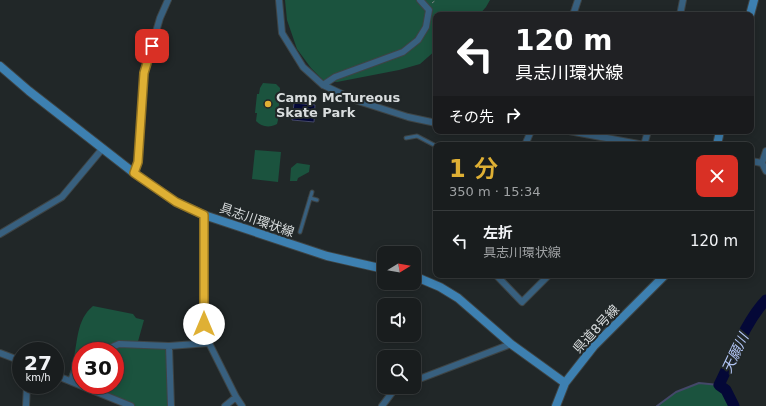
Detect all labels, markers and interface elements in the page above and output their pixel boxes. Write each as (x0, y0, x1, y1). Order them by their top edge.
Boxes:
text: 120 m (515, 24, 612, 57)
icon: left (449, 28, 501, 80)
pin (135, 29, 169, 63)
icon: arrive (141, 35, 163, 57)
text: 具志川環状線 (515, 62, 623, 83)
place label: Camp McTureous Skate Park (276, 90, 400, 120)
marker: Camp McTureous Skate Park (263, 99, 273, 109)
icon: right (502, 104, 524, 126)
text: その先 (449, 108, 494, 126)
text: 1 分 (449, 155, 498, 183)
button: close (696, 155, 738, 197)
text: 350 m · 15:34 (449, 184, 540, 199)
street label: 具志川環状線 (218, 200, 296, 240)
text: 左折 (483, 224, 513, 242)
icon: left (449, 230, 471, 252)
text: 120 m (690, 232, 738, 250)
text: 具志川環状線 (483, 245, 561, 260)
north arrow (377, 246, 421, 290)
map controls (377, 246, 421, 394)
button: sound (377, 298, 421, 342)
street label: 県道8号線 (570, 302, 622, 356)
position arrow (183, 303, 225, 345)
water label: 天願川 (719, 329, 752, 375)
speed limit sign: 30 (72, 342, 124, 394)
button: search (377, 350, 421, 394)
text: 27 (24, 351, 52, 375)
text: km/h (25, 372, 51, 383)

